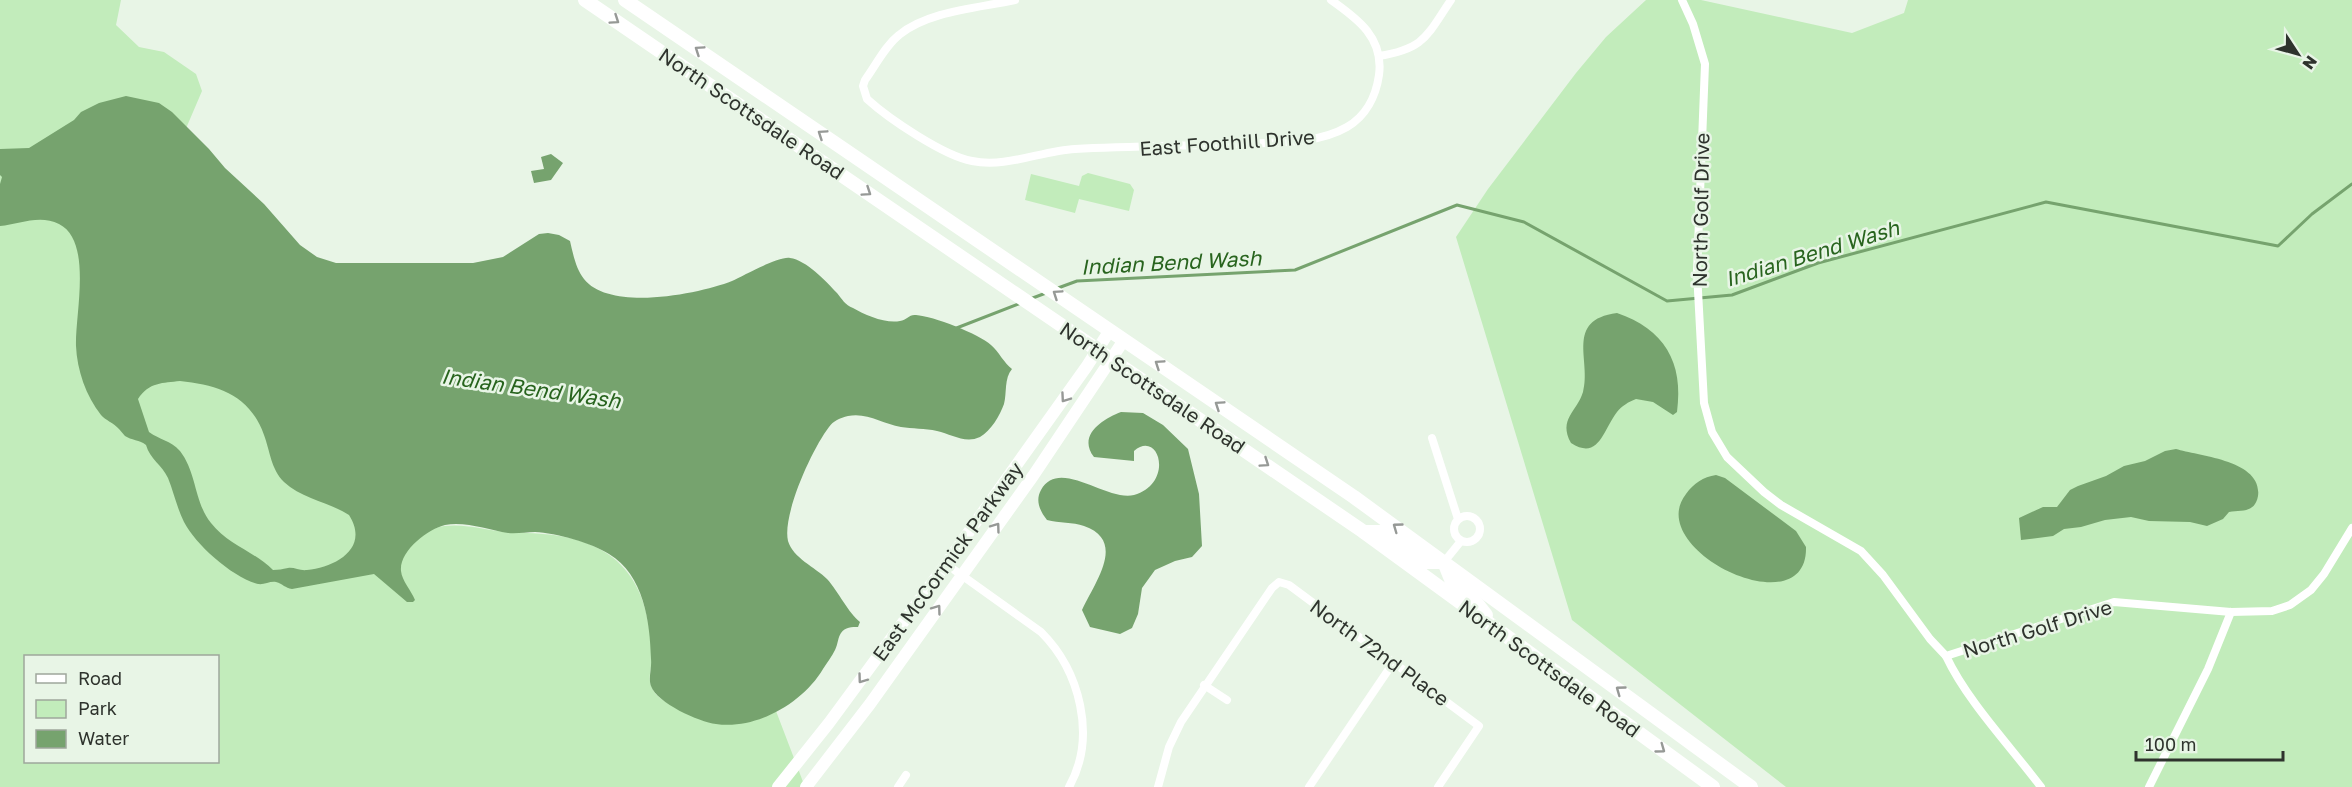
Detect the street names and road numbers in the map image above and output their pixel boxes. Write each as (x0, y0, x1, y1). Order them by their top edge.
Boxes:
street label: North Scottsdale Road (655, 42, 849, 184)
street label: East Foothill Drive (1139, 124, 1315, 160)
street label: North Golf Drive (1687, 132, 1713, 288)
street label: North Scottsdale Road (1056, 316, 1250, 458)
street label: East McCormick Parkway (867, 457, 1027, 665)
street label: North 72nd Place (1306, 594, 1454, 710)
street label: North Scottsdale Road (1455, 594, 1645, 742)
street label: North Golf Drive (1960, 594, 2114, 662)

